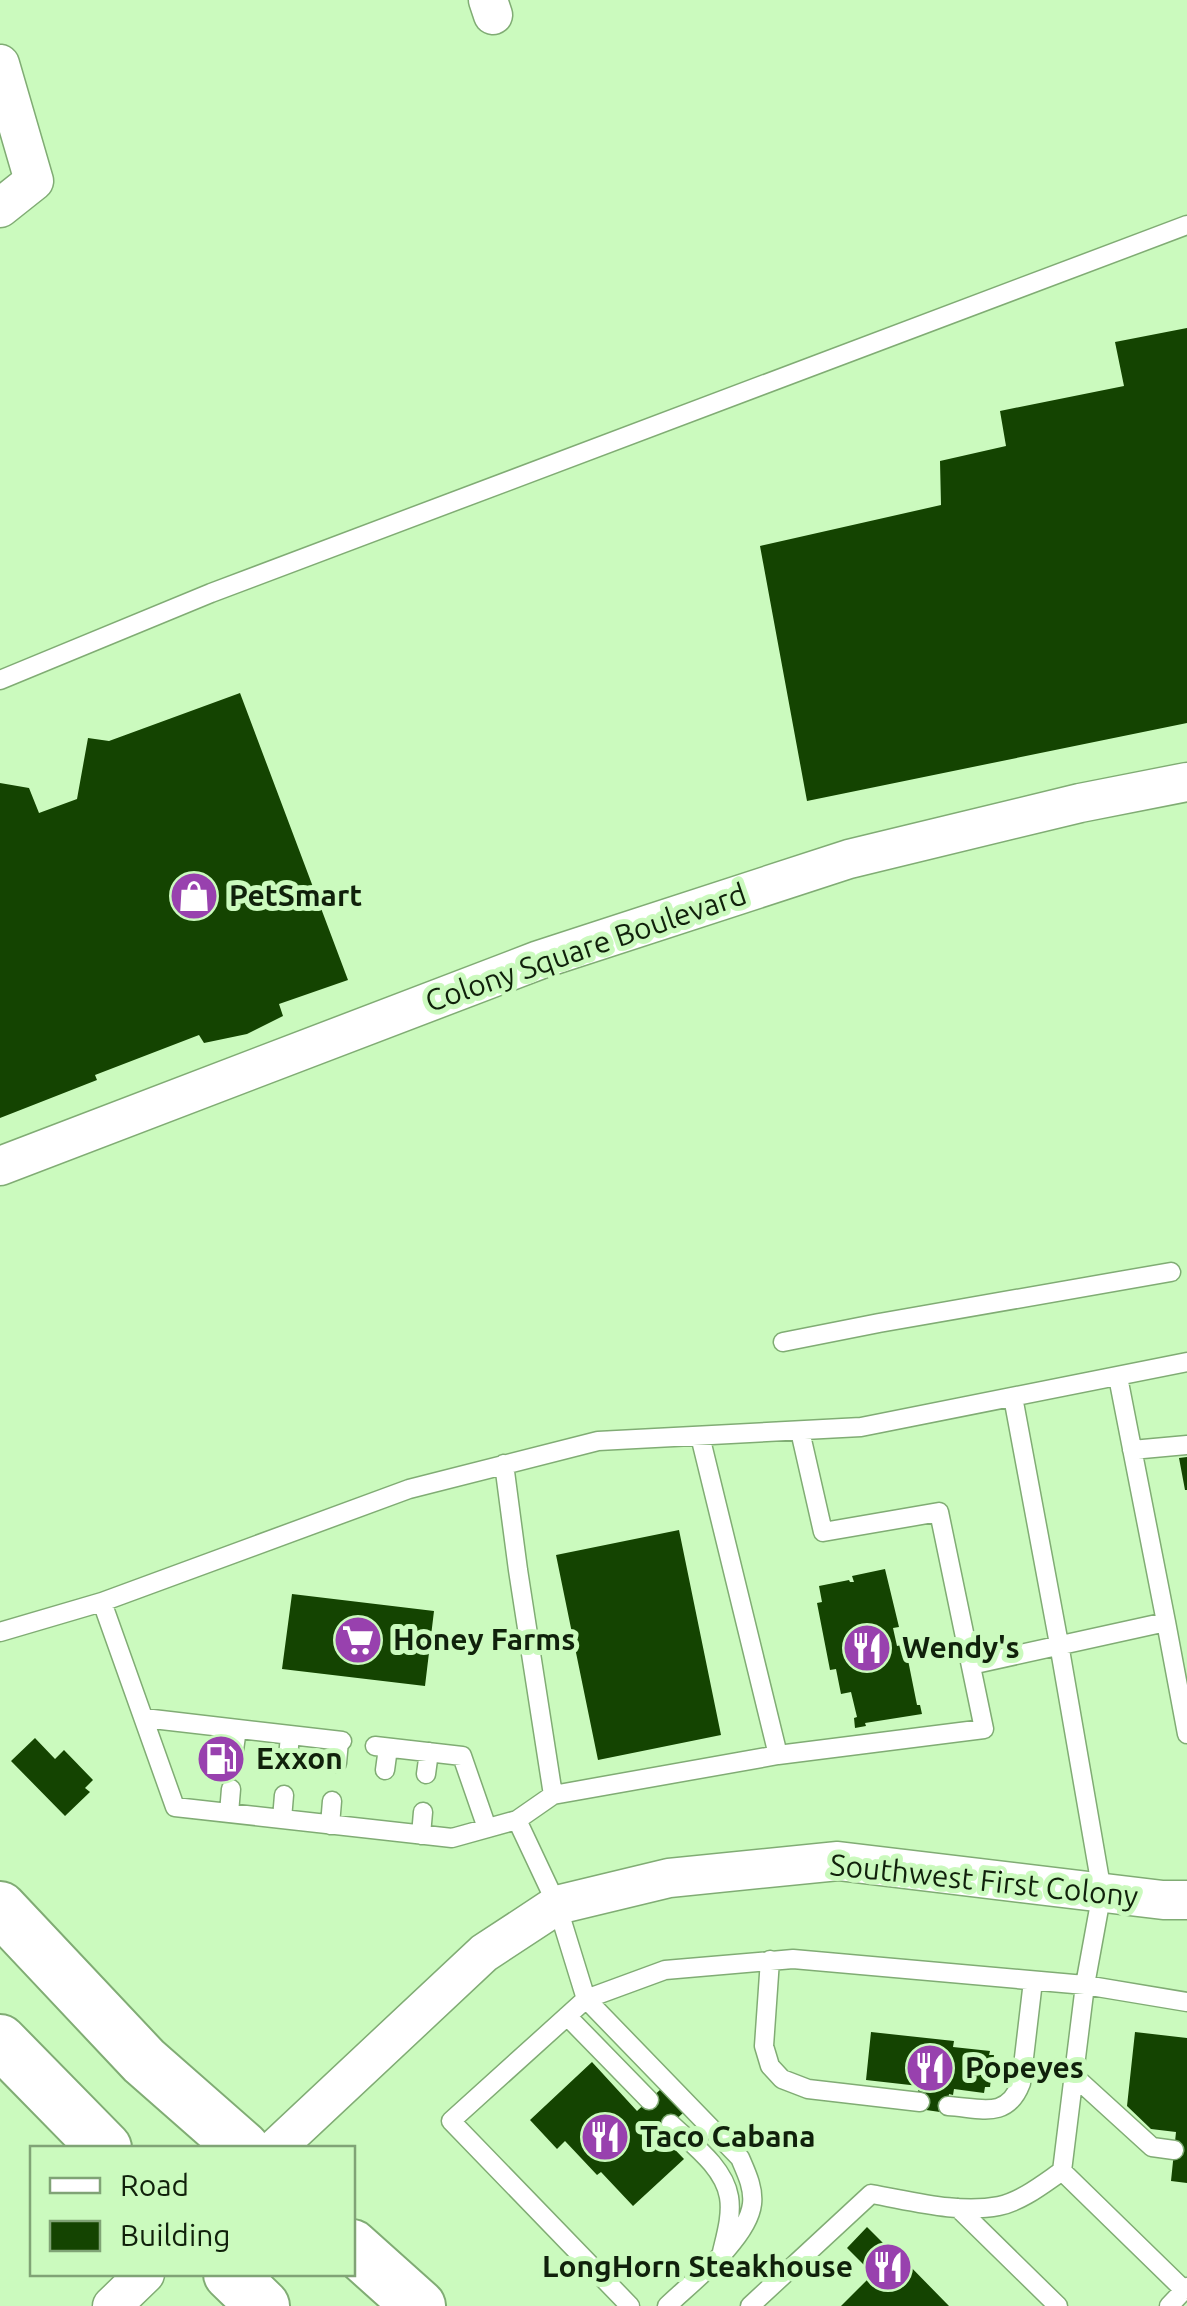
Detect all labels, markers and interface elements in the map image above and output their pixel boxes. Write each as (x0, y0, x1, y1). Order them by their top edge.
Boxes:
shop icon: PetSmart (168, 870, 220, 922)
street label: Colony Square Boulevard (421, 876, 751, 1018)
place label: PetSmart (229, 878, 362, 912)
supermarket icon: Honey Farms (332, 1614, 384, 1666)
place label: Honey Farms (393, 1622, 575, 1656)
restaurant icon: Wendy's (841, 1622, 893, 1674)
place label: Wendy's (902, 1630, 1020, 1664)
fuel station icon: Exxon (195, 1733, 247, 1785)
place label: Exxon (256, 1741, 343, 1775)
street label: Southwest First Colony (828, 1847, 1140, 1913)
restaurant icon: Popeyes (904, 2042, 956, 2094)
place label: Popeyes (965, 2050, 1084, 2084)
restaurant icon: Taco Cabana (579, 2111, 631, 2163)
place label: Taco Cabana (640, 2119, 815, 2153)
legend (30, 2146, 355, 2276)
text: Road (120, 2168, 189, 2202)
text: Building (120, 2218, 231, 2252)
restaurant icon: LongHorn Steakhouse (862, 2241, 914, 2293)
place label: LongHorn Steakhouse (542, 2249, 853, 2283)

